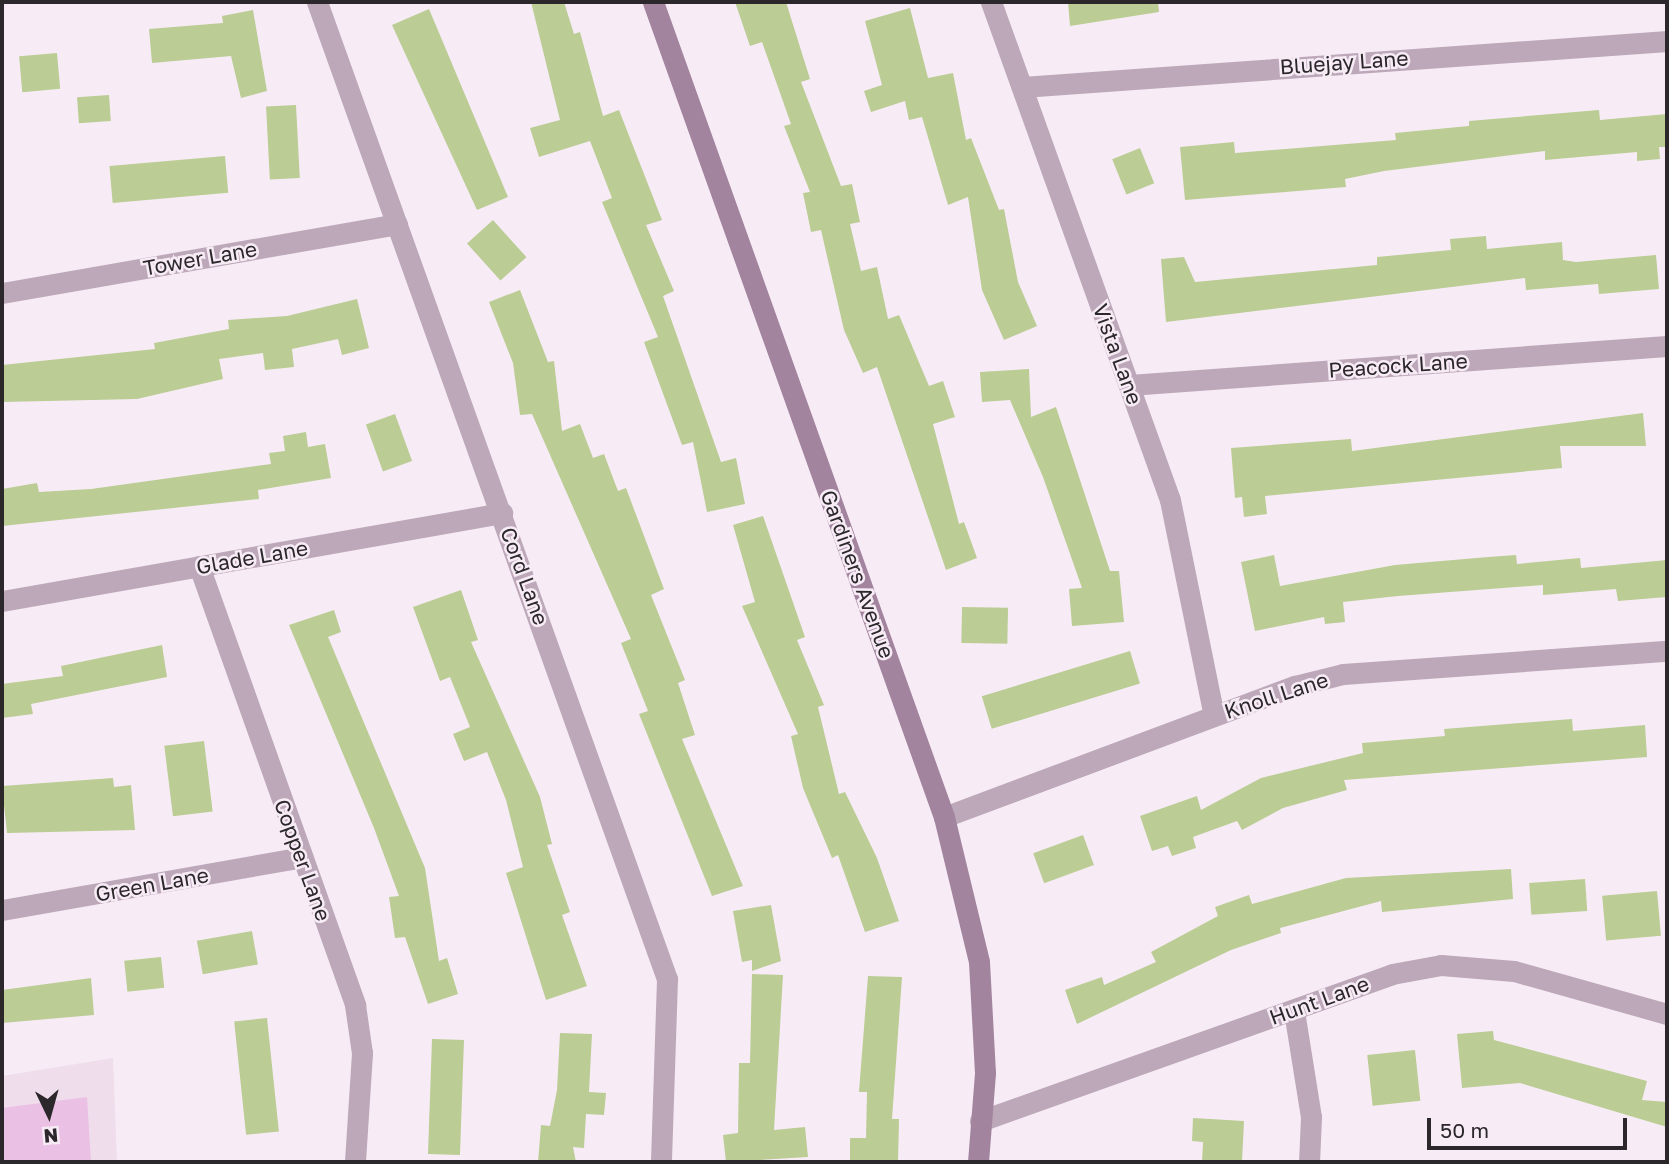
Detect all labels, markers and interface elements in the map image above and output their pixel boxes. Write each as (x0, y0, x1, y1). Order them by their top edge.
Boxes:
street label: Bluejay Lane (1279, 45, 1409, 79)
street label: Tower Lane (141, 236, 259, 280)
street label: Vista Lane (1088, 300, 1148, 408)
street label: Peacock Lane (1328, 348, 1468, 382)
street label: Gardiners Avenue (816, 487, 900, 661)
street label: Cord Lane (496, 524, 554, 628)
street label: Glade Lane (194, 535, 310, 579)
street label: Knoll Lane (1221, 666, 1331, 724)
street label: Copper Lane (269, 796, 337, 924)
street label: Green Lane (93, 862, 211, 906)
street label: Hunt Lane (1266, 970, 1372, 1030)
north arrow (14, 1080, 84, 1150)
scale bar (1431, 1104, 1630, 1148)
text: 50 m (1440, 1117, 1489, 1143)
text: N (43, 1124, 59, 1149)

